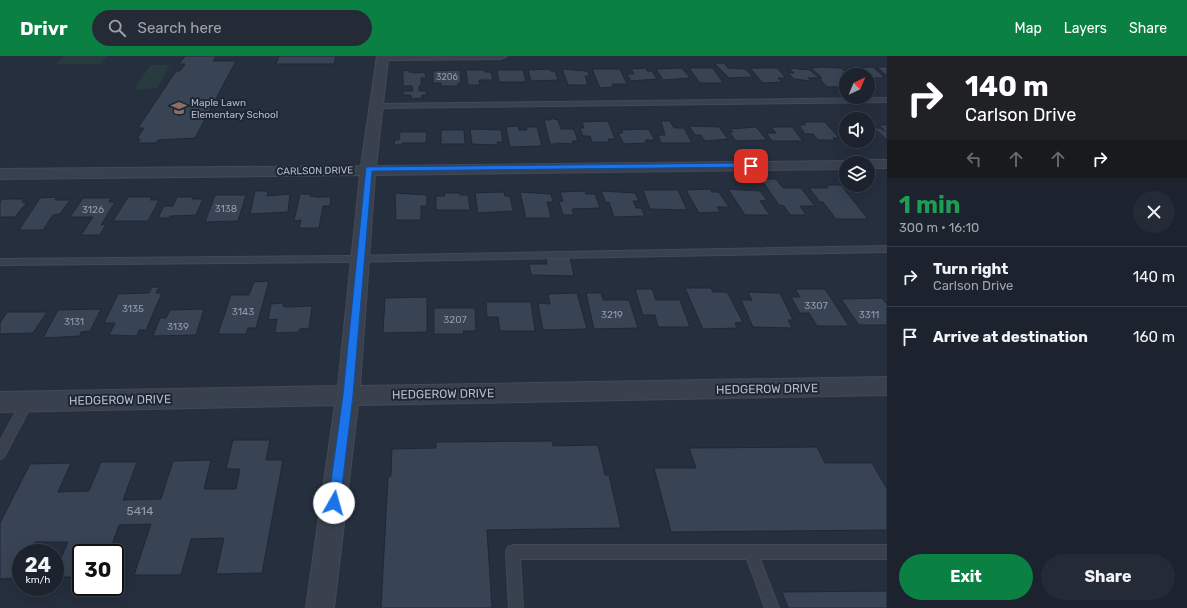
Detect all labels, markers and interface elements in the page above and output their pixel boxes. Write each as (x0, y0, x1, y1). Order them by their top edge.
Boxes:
search box (92, 10, 372, 46)
text: Drivr (20, 17, 68, 40)
icon: search (106, 17, 128, 39)
text: Search here (138, 19, 222, 37)
text: Map (1015, 20, 1042, 37)
text: Layers (1064, 20, 1107, 37)
text: Share (1129, 20, 1167, 37)
north arrow (839, 68, 875, 104)
map controls (839, 68, 875, 192)
text: 140 m (965, 70, 1049, 103)
house number: 3206 (436, 72, 458, 82)
icon: right (899, 72, 951, 124)
place label: Maple Lawn Elementary School (191, 97, 278, 121)
school or university icon: Maple Lawn Elementary School (170, 99, 188, 117)
text: Carlson Drive (965, 104, 1076, 126)
button: sound (839, 112, 875, 148)
icon: left (963, 148, 985, 170)
icon: ahead (1005, 148, 1027, 170)
icon: ahead (1047, 148, 1069, 170)
icon: right (1089, 148, 1111, 170)
pin (734, 149, 768, 183)
icon: arrive (740, 155, 762, 177)
button: layers (839, 156, 875, 192)
street label: CARLSON DRIVE (277, 164, 353, 178)
text: 1 min (899, 191, 960, 219)
button: close (1133, 191, 1175, 233)
house number: 3138 (215, 203, 237, 215)
house number: 3126 (82, 204, 104, 216)
text: 300 m · 16:10 (899, 220, 979, 235)
text: Turn right (933, 260, 1008, 278)
icon: right (899, 266, 921, 288)
text: 140 m (1133, 268, 1175, 286)
text: Carlson Drive (933, 278, 1013, 293)
house number: 3307 (804, 300, 828, 312)
house number: 3135 (122, 303, 144, 315)
house number: 3143 (232, 306, 254, 318)
house number: 3219 (601, 309, 623, 321)
house number: 3311 (859, 309, 879, 321)
house number: 3207 (443, 314, 467, 326)
house number: 3131 (64, 316, 84, 328)
house number: 3139 (167, 321, 189, 333)
icon: arrive (899, 326, 921, 348)
text: Arrive at destination (933, 328, 1088, 346)
text: 160 m (1133, 328, 1175, 346)
street label: HEDGEROW DRIVE (716, 381, 818, 397)
street label: HEDGEROW DRIVE (392, 386, 494, 402)
street label: HEDGEROW DRIVE (69, 392, 171, 408)
position arrow (313, 482, 355, 524)
house number: 5414 (127, 504, 154, 518)
speed limit sign: 30 (72, 544, 124, 596)
text: 24 (25, 553, 51, 577)
button: Exit (899, 554, 1033, 600)
button: Share (1041, 554, 1175, 600)
text: km/h (26, 574, 50, 586)

